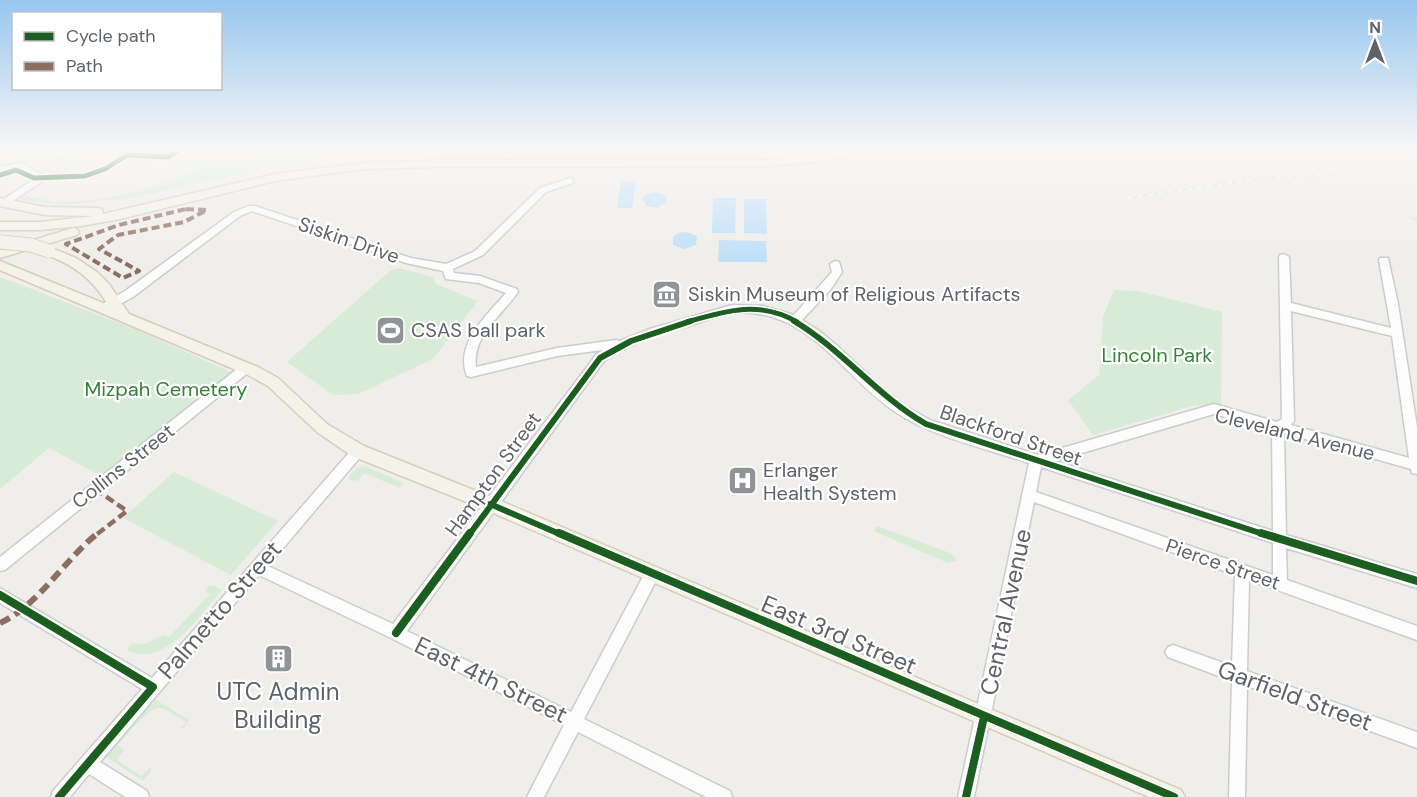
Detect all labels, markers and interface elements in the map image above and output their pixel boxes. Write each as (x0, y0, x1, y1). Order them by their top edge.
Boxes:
legend (12, 12, 222, 90)
north arrow (1345, 12, 1405, 72)
text: N (1369, 17, 1381, 38)
text: Cycle path (66, 24, 156, 48)
text: Path (66, 54, 103, 78)
street label: Siskin Drive (295, 211, 403, 269)
museum icon: Siskin Museum of Religious Artifacts (651, 278, 683, 310)
place label: Siskin Museum of Religious Artifacts (688, 281, 1021, 307)
sports icon: CSAS ball park (374, 314, 406, 346)
place label: CSAS ball park (411, 317, 546, 343)
park label: Lincoln Park (1102, 342, 1212, 368)
park label: Mizpah Cemetery (85, 376, 247, 402)
street label: Blackford Street (936, 398, 1086, 472)
street label: Cleveland Avenue (1212, 402, 1378, 466)
street label: Hampton Street (439, 407, 547, 541)
street label: Collins Street (66, 418, 180, 514)
place label: Erlanger Health System (763, 457, 896, 506)
hospital icon: Erlanger Health System (726, 465, 758, 497)
street label: Central Avenue (973, 526, 1038, 698)
street label: Pierce Street (1162, 532, 1284, 596)
street label: Palmetto Street (151, 534, 288, 685)
street label: East 3rd Street (757, 588, 922, 681)
street label: East 4th Street (410, 629, 573, 730)
building icon: UTC Admin Building (262, 643, 294, 675)
street label: Garfield Street (1214, 653, 1377, 738)
place label: UTC Admin Building (216, 676, 340, 735)

